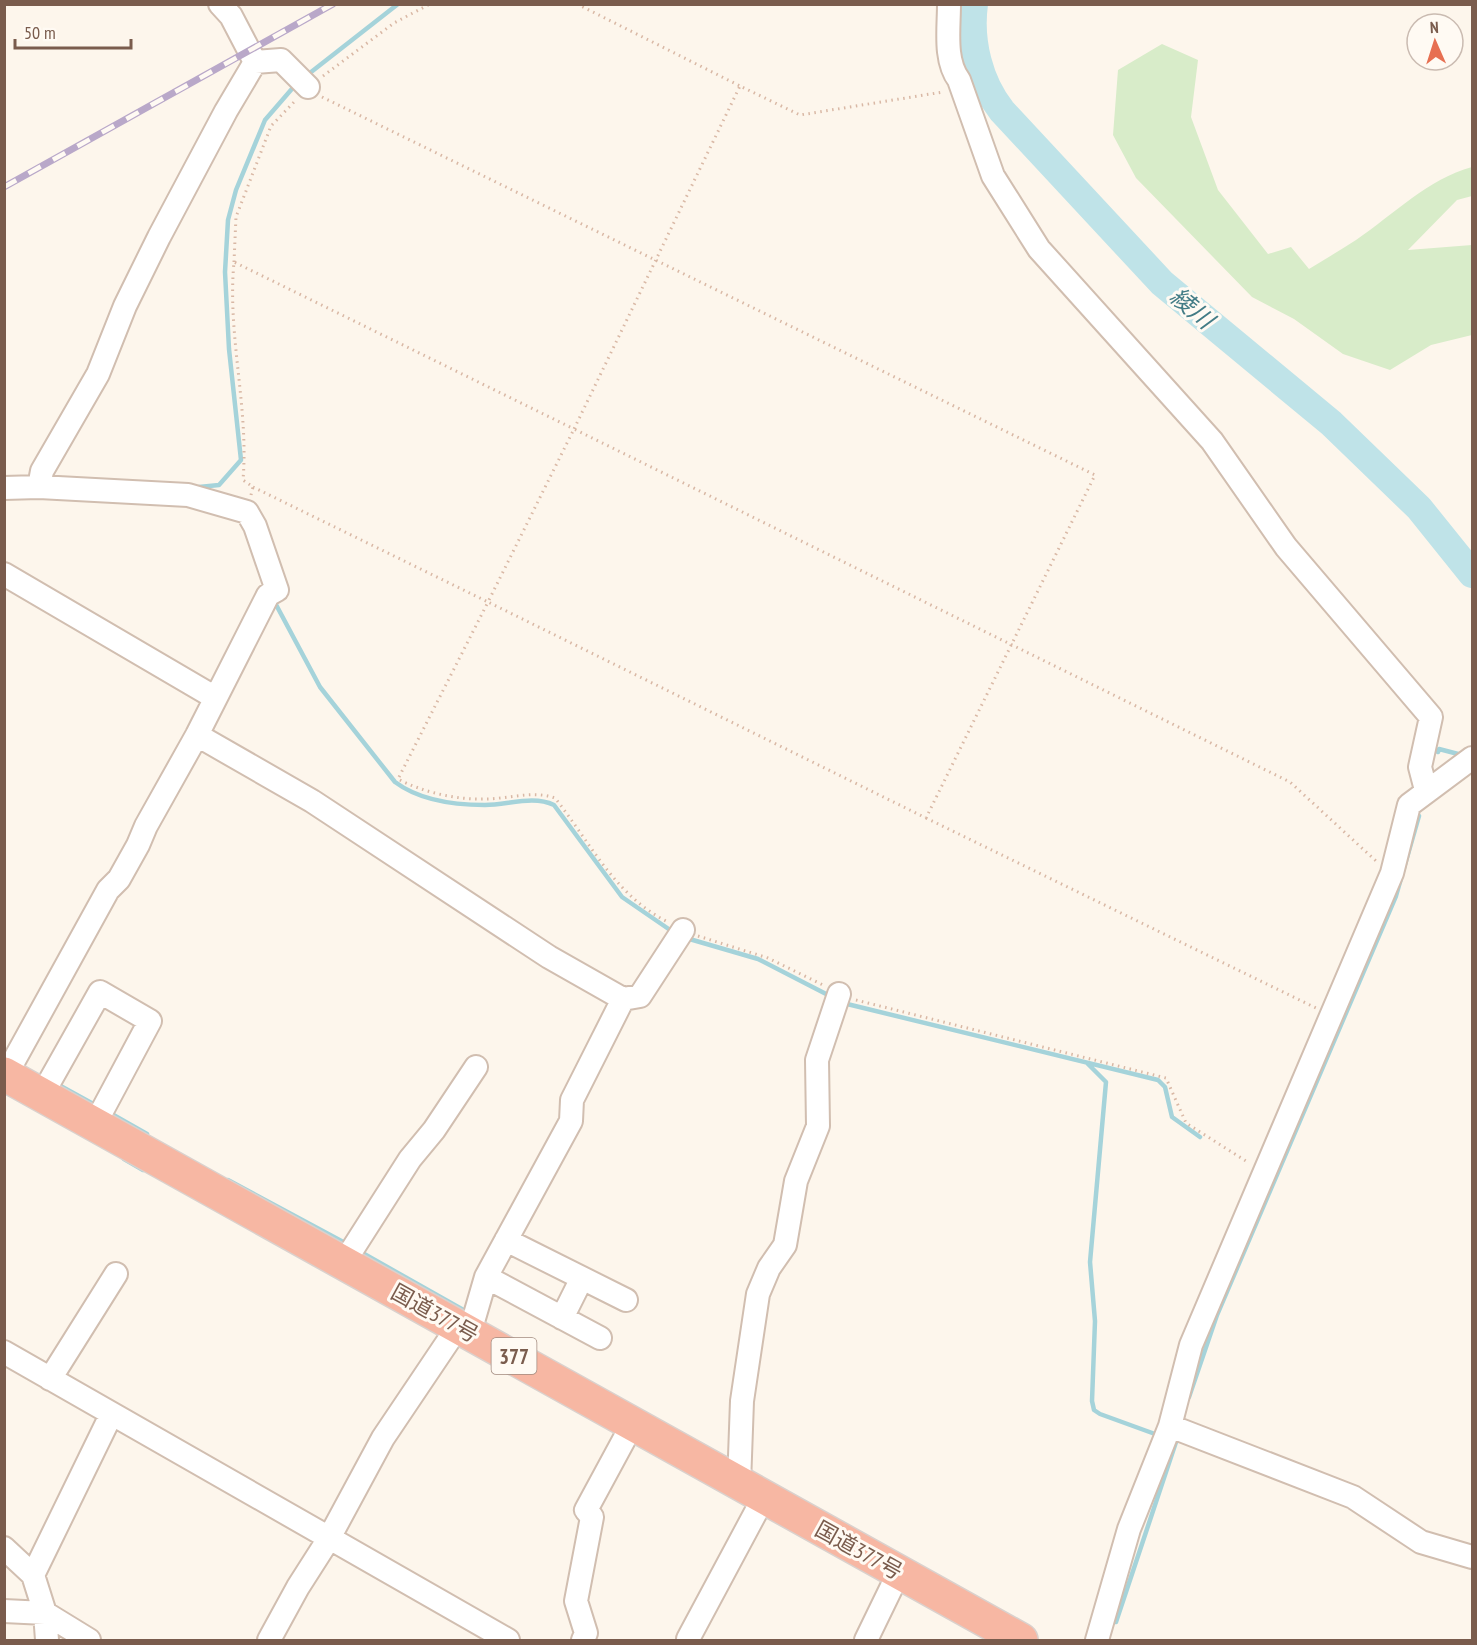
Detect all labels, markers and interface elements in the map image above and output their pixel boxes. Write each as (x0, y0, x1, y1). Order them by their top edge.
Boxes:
scale bar (15, 12, 130, 50)
north arrow (1405, 12, 1465, 72)
text: N (1429, 17, 1439, 37)
text: 50 m (24, 21, 56, 44)
water label: 綾川 (1164, 281, 1223, 337)
street label: 国道377号 (386, 1278, 484, 1348)
road number: 377 (492, 1338, 536, 1374)
street label: 国道377号 (810, 1515, 908, 1585)

